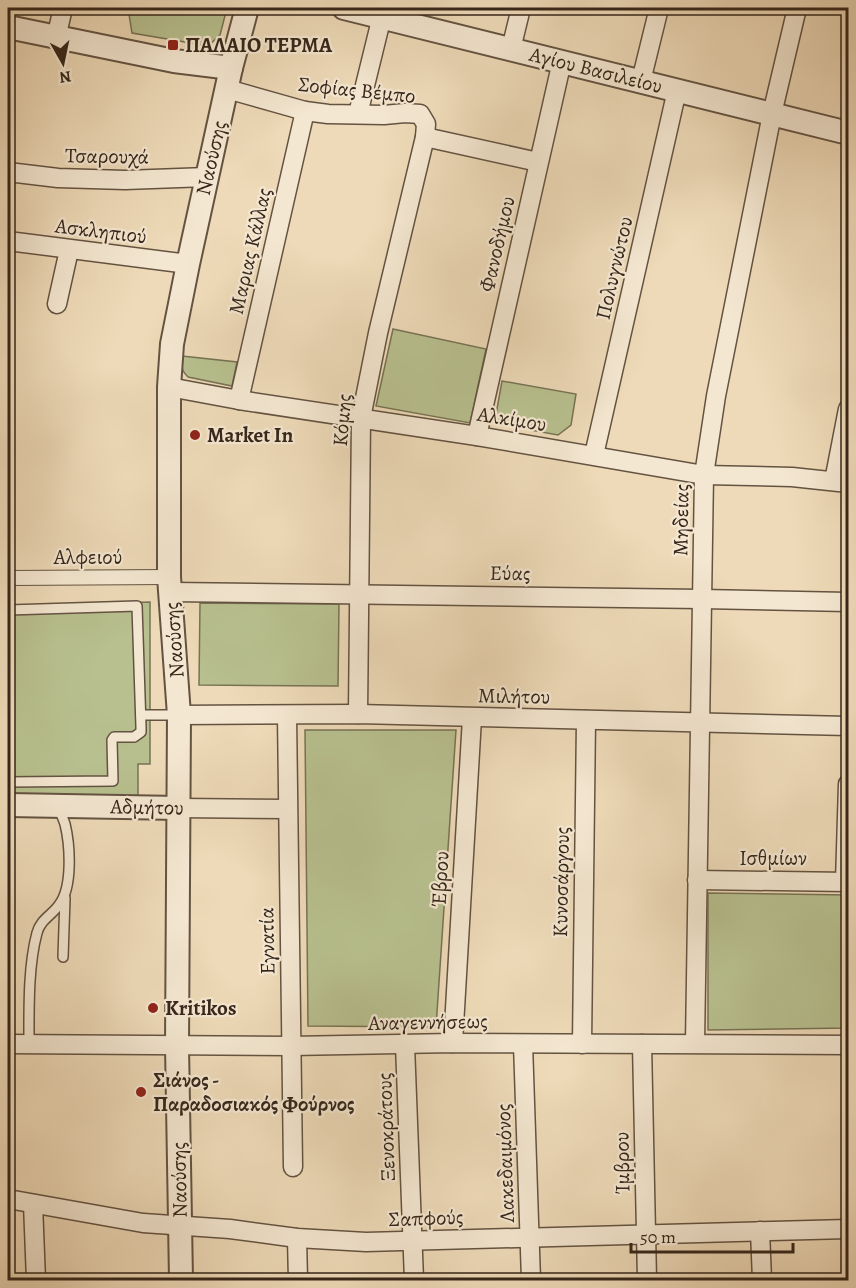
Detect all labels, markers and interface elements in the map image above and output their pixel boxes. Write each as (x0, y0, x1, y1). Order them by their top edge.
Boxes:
place label: ΠΑΛΑΙΟ ΤΕΡΜΑ (185, 31, 333, 59)
north arrow (33, 33, 93, 93)
marker: ΠΑΛΑΙΟ ΤΕΡΜΑ (166, 38, 180, 52)
street label: Αγίου Βασιλείου (526, 40, 665, 100)
text: N (57, 65, 73, 89)
street label: Σοφίας Βέμπο (297, 70, 417, 110)
street label: Ναούσης (189, 118, 233, 198)
street label: Τσαρουχά (65, 141, 149, 171)
street label: Μαριας Κάλλας (222, 185, 278, 317)
street label: Φανοδήμου (472, 193, 522, 295)
street label: Ασκληπιού (53, 211, 148, 250)
street label: Πολυγνώτου (589, 214, 639, 322)
street label: Κόμης (326, 392, 358, 448)
street label: Αλκίμου (474, 400, 549, 438)
place label: Market In (207, 421, 293, 449)
marker: Market In (188, 428, 202, 442)
street label: Μηδείας (666, 484, 696, 556)
street label: Αλφειού (53, 543, 122, 571)
street label: Εύας (489, 559, 531, 587)
street label: Ναούσης (157, 601, 191, 679)
street label: Μιλήτου (478, 681, 550, 711)
street label: Αδμήτου (109, 792, 184, 822)
street label: Κυνοσάργους (546, 826, 576, 938)
street label: Ισθμίων (739, 844, 807, 872)
street label: Έβρου (425, 850, 455, 908)
street label: Εγνατία (252, 907, 282, 975)
place label: Kritikos (165, 994, 236, 1022)
marker: Kritikos (146, 1001, 160, 1015)
street label: Αναγεννήσεως (367, 1007, 488, 1037)
place label: Σιάνος - Παραδοσιακός Φούρνος (153, 1066, 355, 1118)
street label: Ξενοκράτους (370, 1072, 402, 1182)
marker: Σιάνος - Παραδοσιακός Φούρνος (134, 1085, 148, 1099)
street label: Λακεδαιμόνος (489, 1103, 521, 1224)
street label: Ίμβρου (607, 1132, 637, 1194)
street label: Ναούσης (164, 1142, 194, 1218)
street label: Σαπφούς (388, 1203, 464, 1233)
scale bar (631, 1216, 793, 1254)
text: 50 m (640, 1225, 676, 1249)

